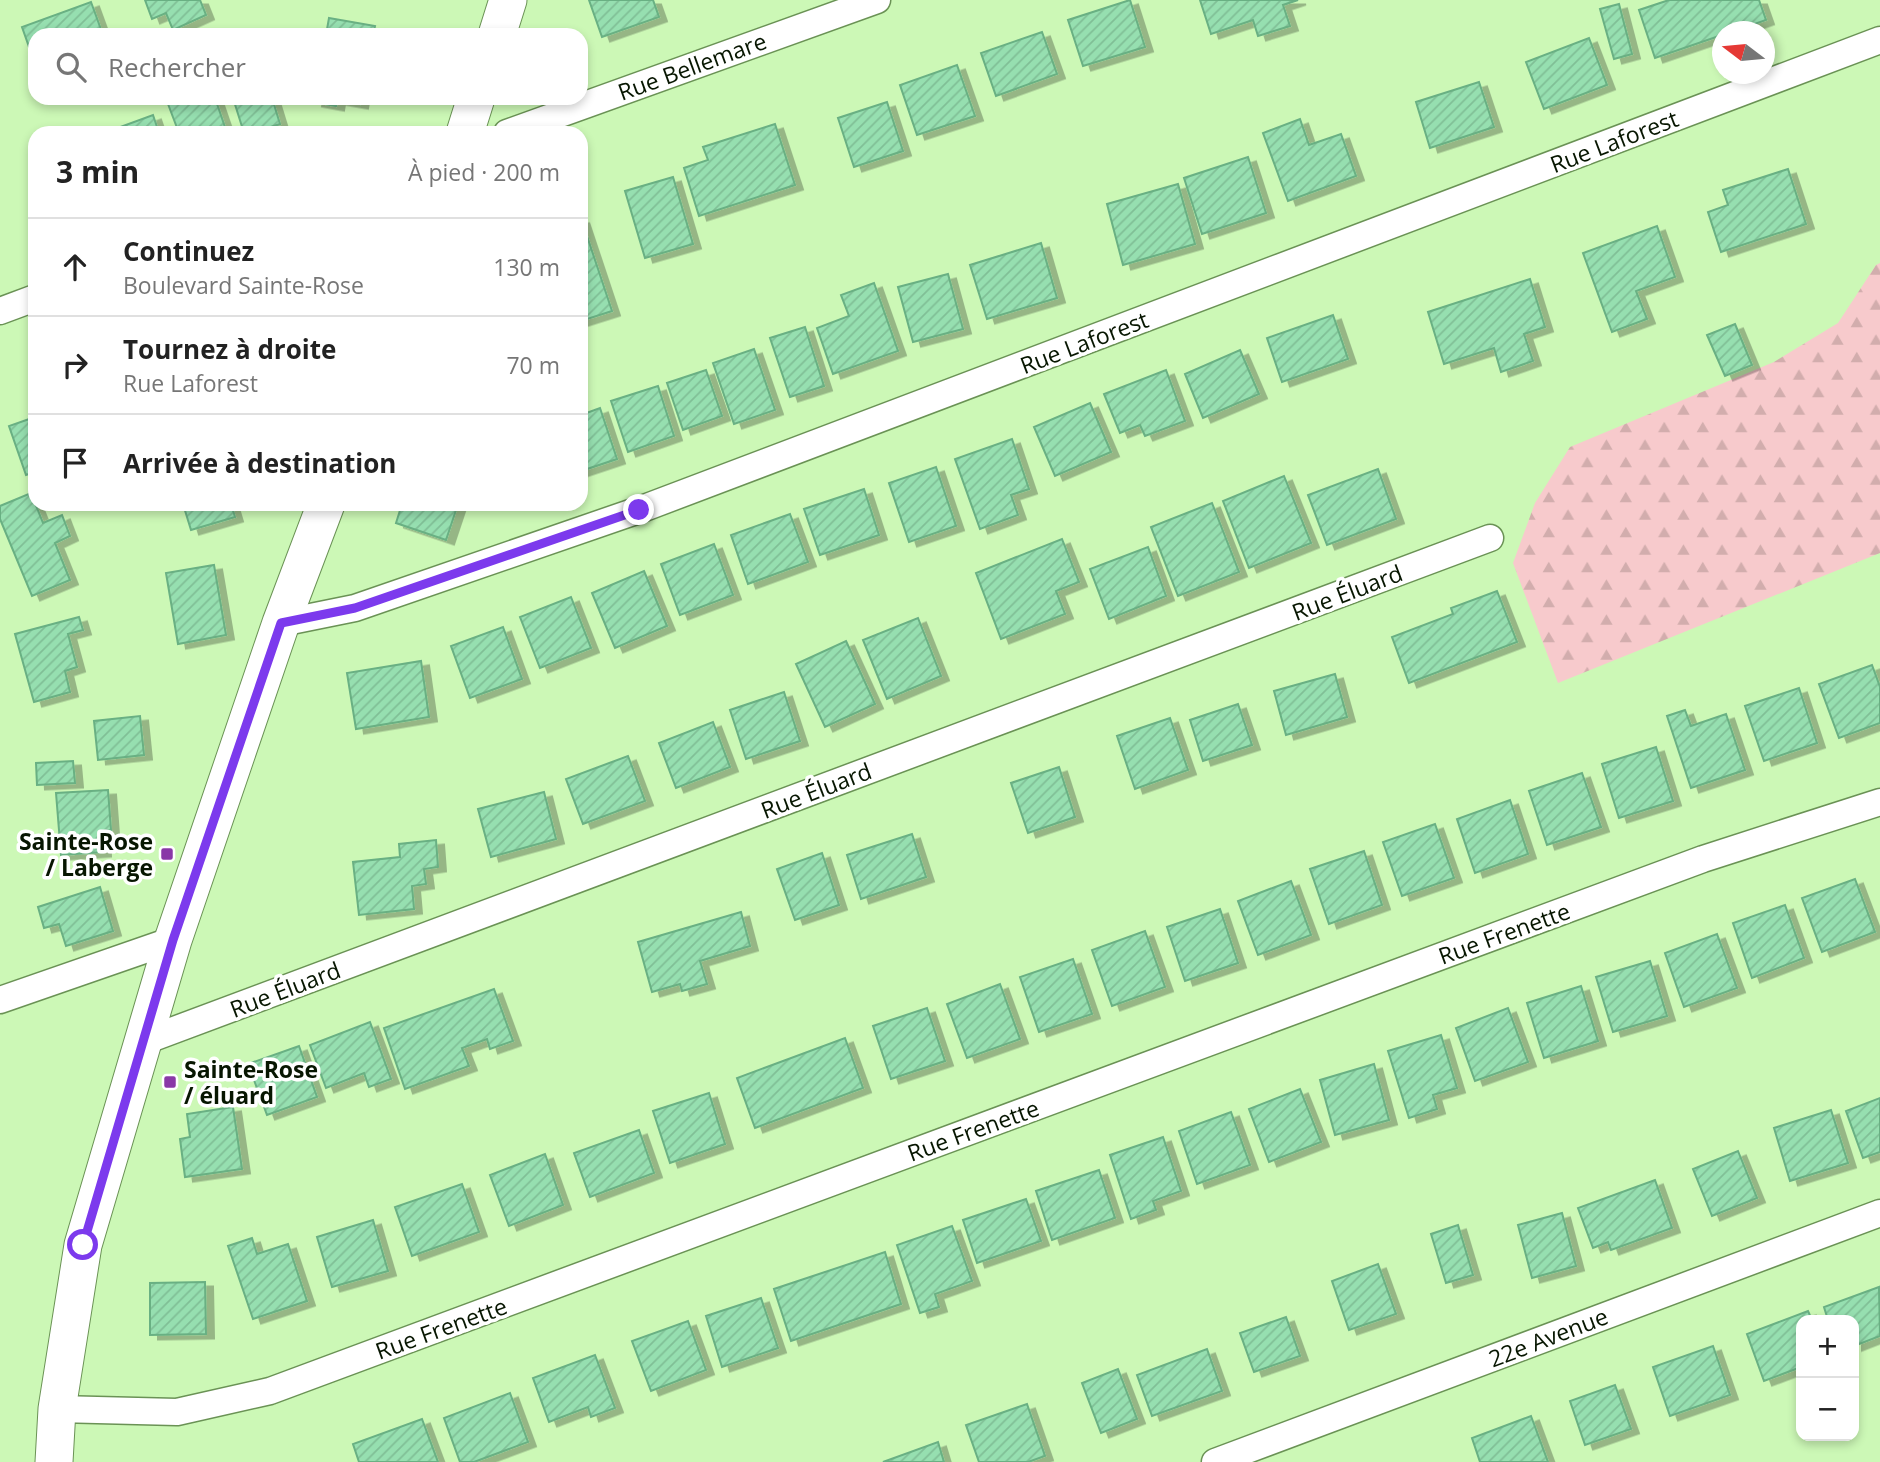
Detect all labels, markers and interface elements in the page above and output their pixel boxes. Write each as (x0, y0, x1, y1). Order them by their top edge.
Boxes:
north arrow (1712, 21, 1775, 84)
street label: Rue Bellemare (613, 24, 771, 108)
search box (28, 28, 588, 105)
icon: search (52, 48, 90, 86)
text: Rechercher (108, 49, 246, 85)
street label: Rue Laforest (1545, 102, 1683, 180)
text: 3 min (56, 151, 139, 192)
text: À pied · 200 m (408, 156, 560, 188)
text: Continuez (123, 233, 254, 269)
icon: ahead (56, 248, 94, 286)
text: 130 m (493, 251, 560, 283)
text: Boulevard Sainte-Rose (123, 269, 364, 301)
street label: Rue Laforest (1015, 303, 1153, 381)
text: Tournez à droite (123, 331, 336, 367)
icon: right (56, 346, 94, 384)
text: 70 m (506, 349, 560, 381)
text: Rue Laforest (123, 367, 258, 399)
icon: arrive (56, 444, 94, 482)
text: Arrivée à destination (123, 445, 396, 481)
route end (623, 494, 654, 525)
street label: Rue Éluard (1287, 556, 1407, 628)
street label: Rue Éluard (756, 754, 876, 826)
place label: Sainte-Rose / Laberge (19, 825, 153, 883)
marker: Sainte-Rose / Laberge (159, 846, 175, 862)
street label: Rue Frenette (1434, 894, 1574, 972)
street label: Rue Éluard (225, 953, 345, 1025)
place label: Sainte-Rose / éluard (184, 1053, 318, 1111)
marker: Sainte-Rose / éluard (162, 1074, 178, 1090)
street label: Rue Frenette (903, 1091, 1043, 1169)
route start (67, 1229, 98, 1260)
street label: Rue Frenette (371, 1289, 511, 1367)
street label: 22e Avenue (1484, 1300, 1612, 1374)
map controls (1796, 1315, 1859, 1441)
button: + (1796, 1315, 1859, 1378)
button: − (1796, 1378, 1859, 1441)

